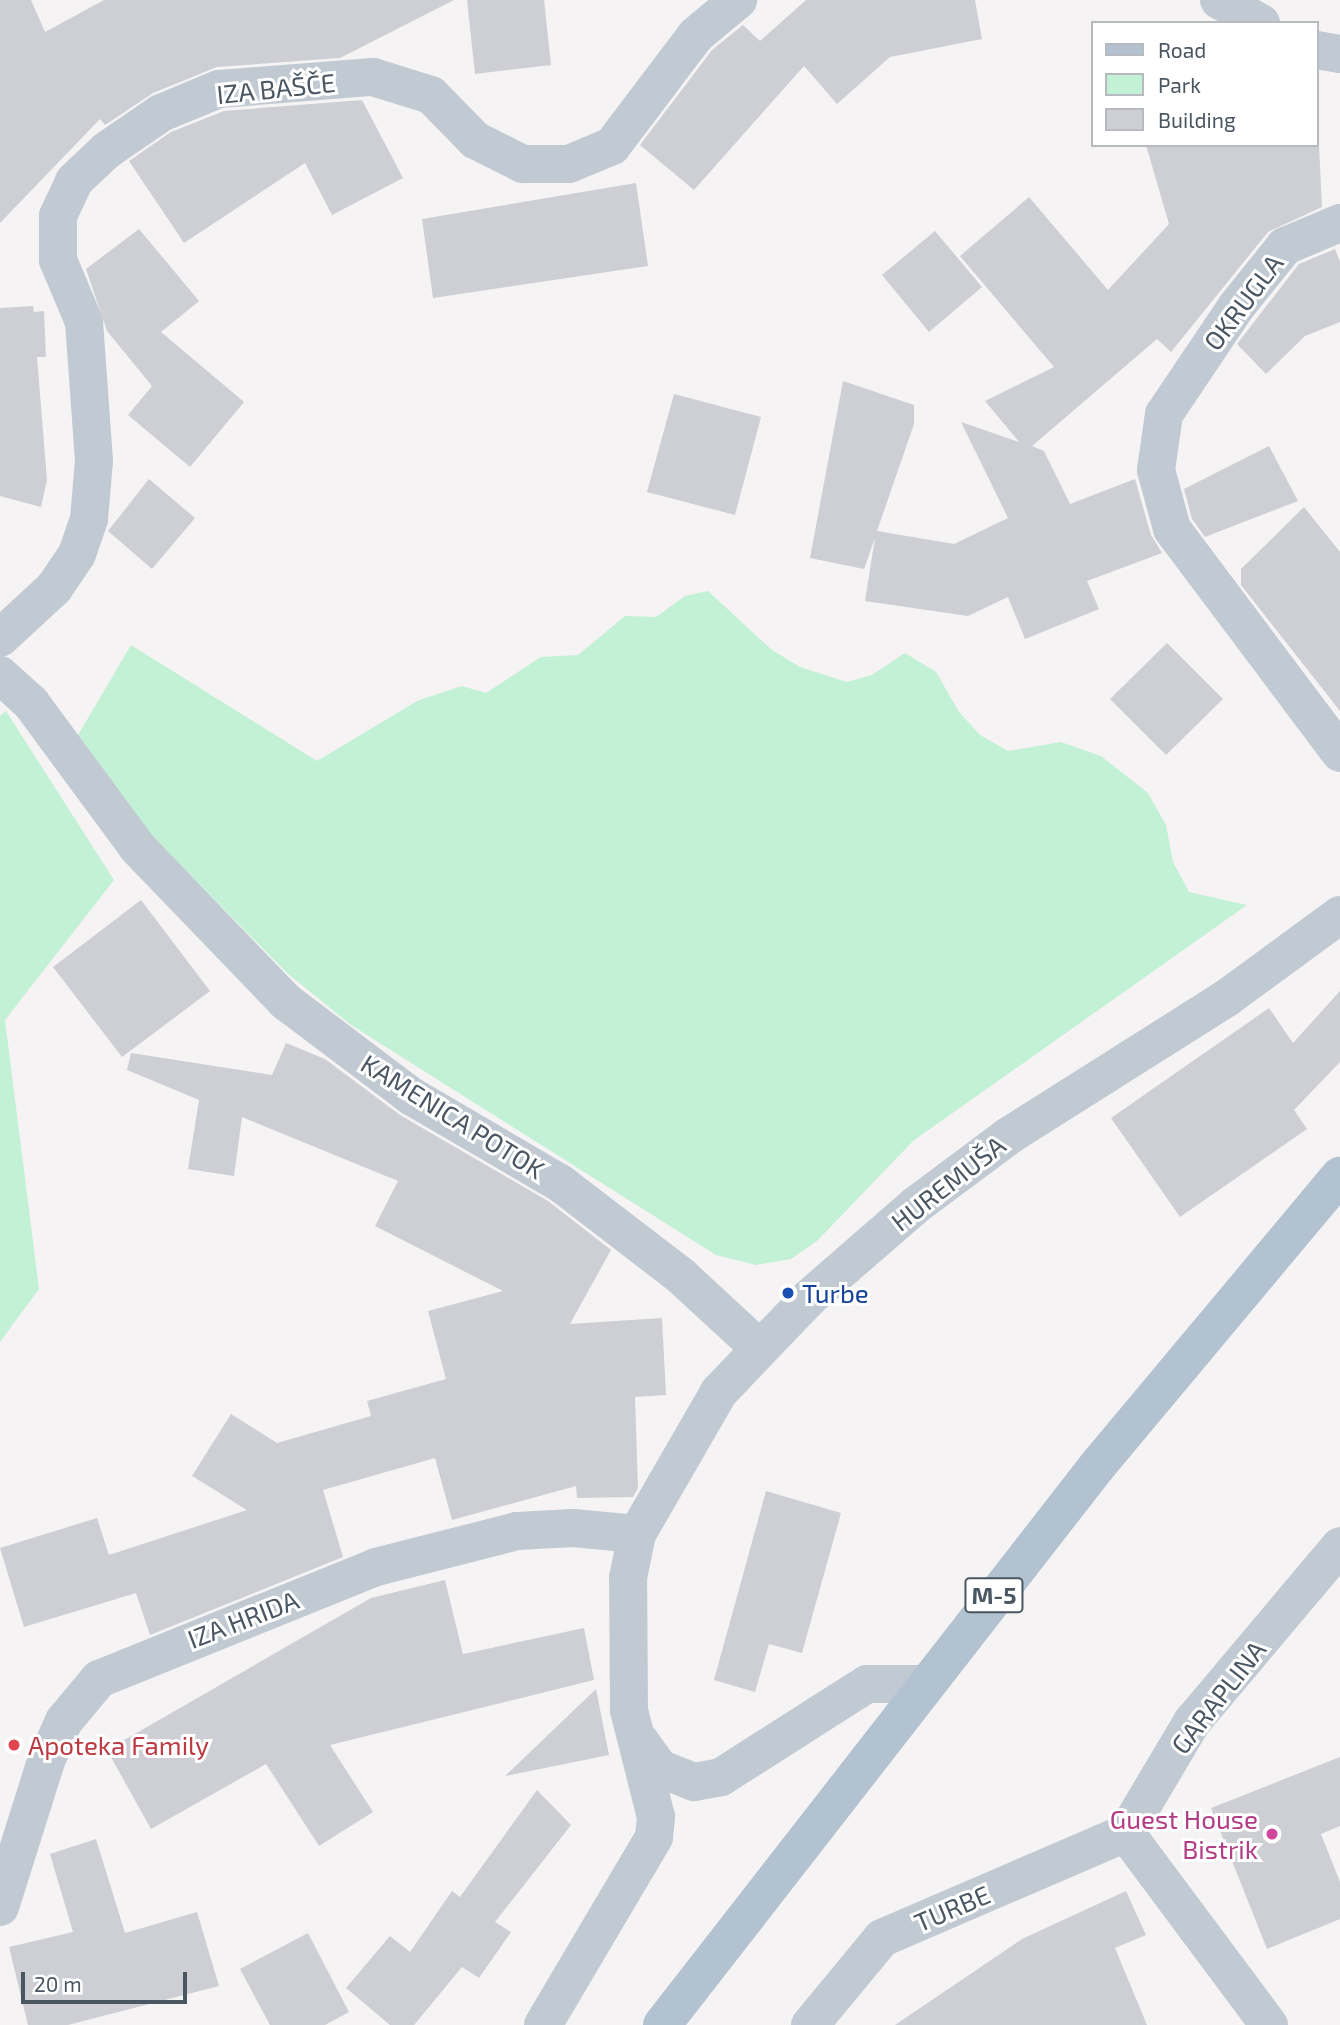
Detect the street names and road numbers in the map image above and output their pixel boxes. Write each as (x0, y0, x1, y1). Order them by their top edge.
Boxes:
street label: IZA BAŠČE (215, 66, 337, 110)
street label: OKRUGLA (1197, 248, 1289, 356)
street label: KAMENICA POTOK (355, 1047, 551, 1185)
street label: HUREMUŠA (885, 1129, 1011, 1237)
road number: M-5 (964, 1574, 1024, 1616)
street label: IZA HRIDA (183, 1583, 303, 1655)
street label: GARAPLINA (1164, 1634, 1272, 1760)
street label: TURBE (909, 1878, 995, 1938)

